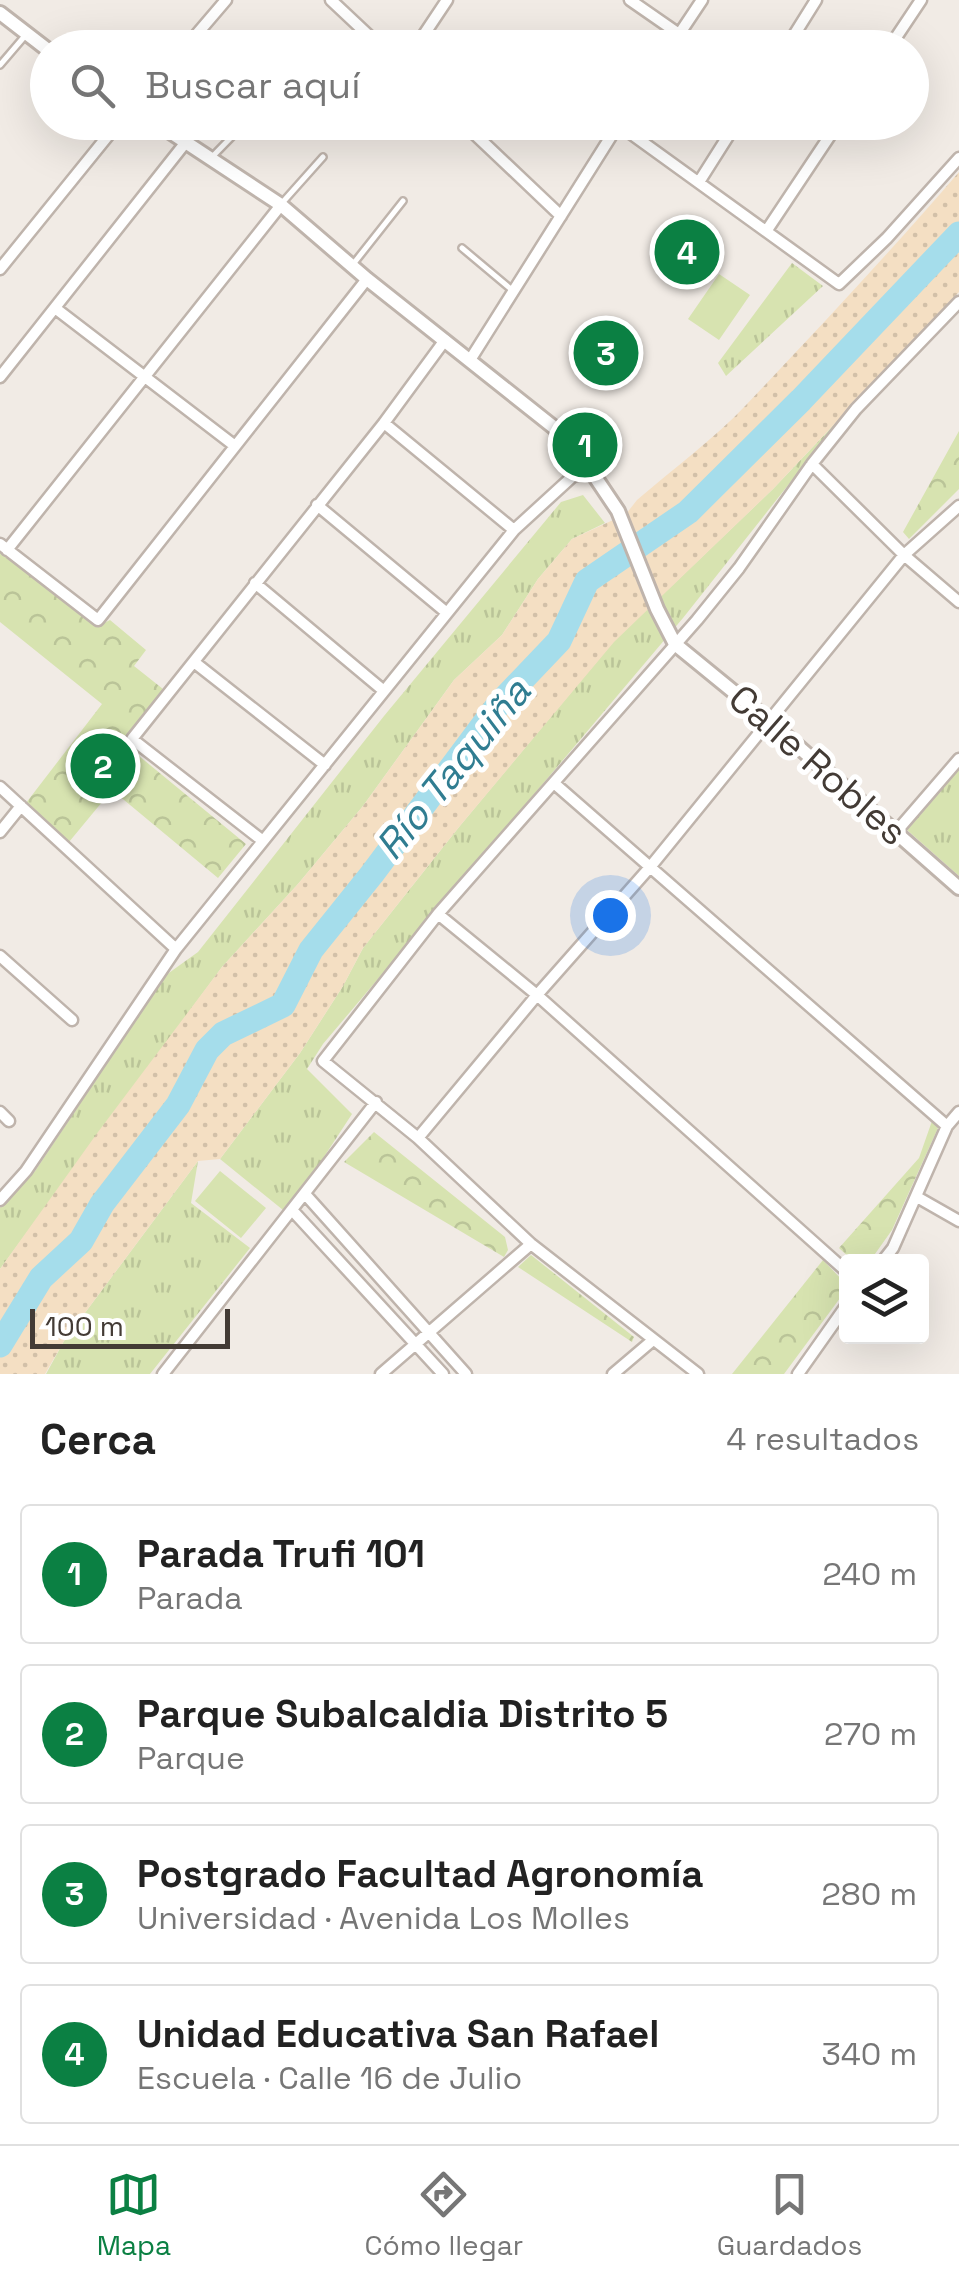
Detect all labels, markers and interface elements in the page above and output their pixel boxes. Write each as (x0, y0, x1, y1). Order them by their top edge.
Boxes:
search box (30, 30, 929, 140)
icon: search (65, 58, 120, 113)
text: Buscar aquí (145, 61, 360, 109)
pin: 4 (654, 214, 720, 290)
pin: 3 (574, 316, 638, 390)
pin: 1 (552, 408, 618, 482)
water label: Río Taquiña (364, 667, 542, 870)
street label: Calle Robles (719, 674, 917, 856)
pin: 2 (70, 728, 136, 804)
your location (585, 890, 636, 941)
map controls (839, 1254, 929, 1344)
button: layers (839, 1254, 929, 1344)
scale bar (30, 1304, 230, 1348)
text: 100 m (45, 1308, 124, 1344)
text: Cerca (40, 1413, 156, 1466)
text: 4 resultados (726, 1419, 919, 1459)
text: Parada Trufi 101 (137, 1530, 425, 1578)
text: 1 (67, 1554, 82, 1594)
text: 240 m (822, 1554, 917, 1594)
text: Parada (137, 1578, 243, 1618)
text: Parque Subalcaldia Distrito 5 (137, 1690, 668, 1738)
text: 2 (65, 1714, 84, 1754)
text: 270 m (824, 1714, 917, 1754)
text: Parque (137, 1738, 245, 1778)
text: Postgrado Facultad Agronomía (137, 1850, 703, 1898)
text: 3 (65, 1874, 84, 1914)
text: 280 m (822, 1874, 917, 1914)
text: Universidad · Avenida Los Molles (137, 1898, 630, 1938)
text: Unidad Educativa San Rafael (137, 2010, 659, 2058)
text: 4 (64, 2034, 85, 2074)
text: 340 m (821, 2034, 917, 2074)
text: Escuela · Calle 16 de Julio (137, 2058, 522, 2098)
tab: Mapa (97, 2167, 171, 2263)
tab: Cómo llegar (365, 2167, 523, 2263)
tab: Guardados (717, 2167, 862, 2263)

